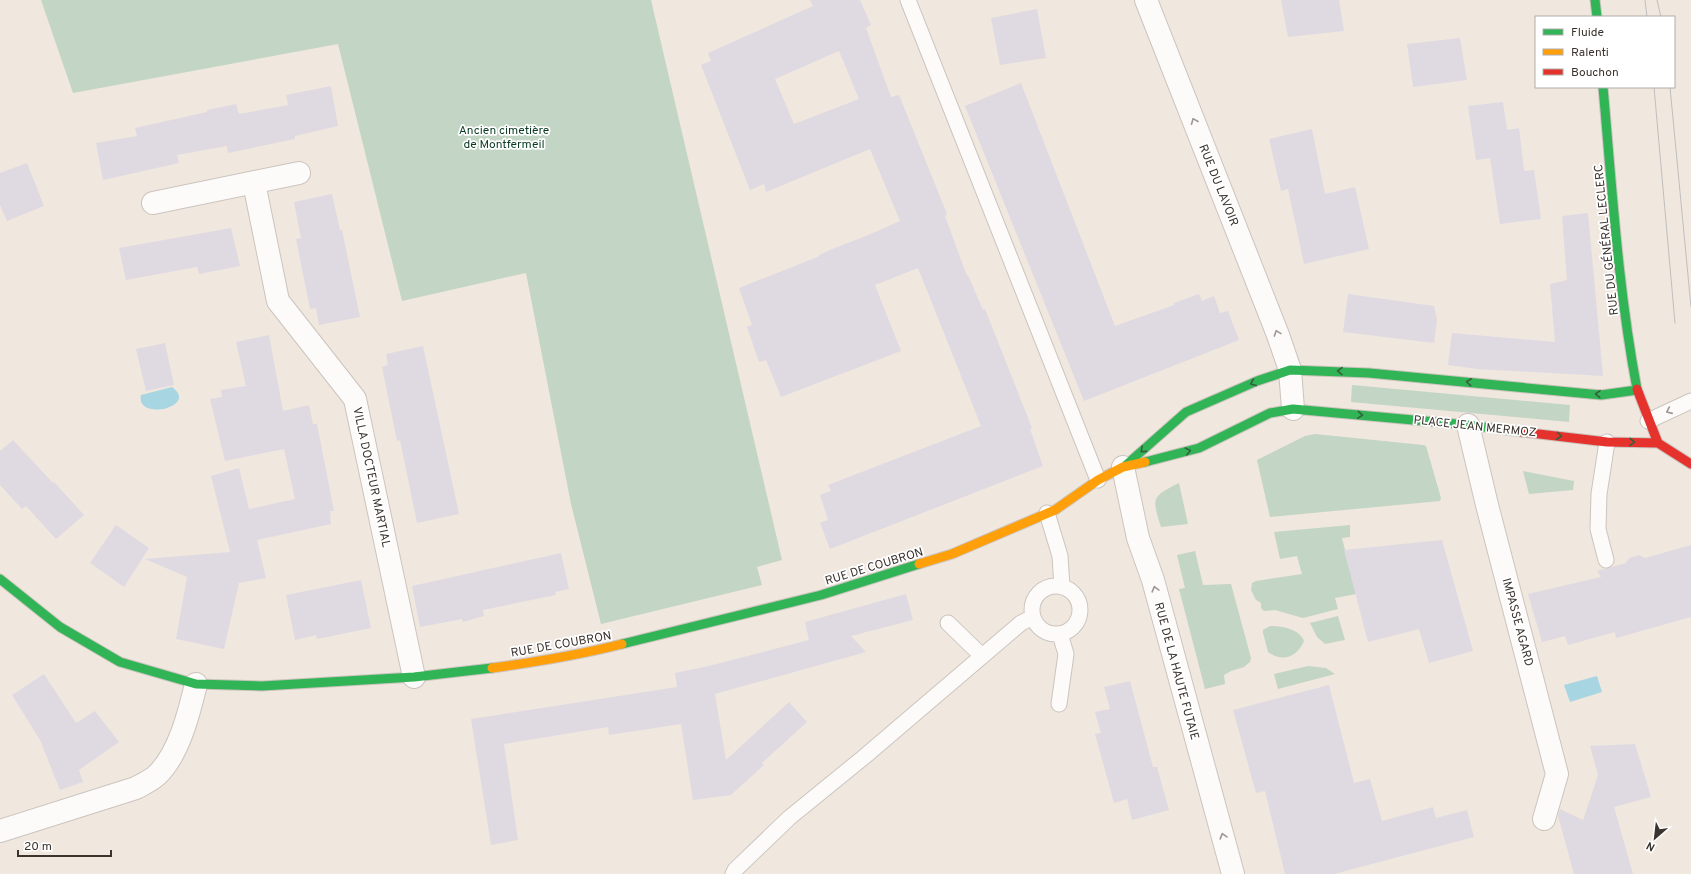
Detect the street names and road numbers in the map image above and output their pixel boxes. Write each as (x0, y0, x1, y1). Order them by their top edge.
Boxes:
street label: RUE DU LAVOIR (1194, 142, 1242, 229)
street label: RUE DU GÉNÉRAL LECLERC (1591, 163, 1623, 316)
street label: VILLA DOCTEUR MARTIAL (348, 406, 394, 549)
street label: PLACE JEAN MERMOZ (1413, 413, 1537, 441)
street label: RUE DE COUBRON (823, 544, 925, 589)
street label: IMPASSE AGARD (1498, 576, 1537, 668)
street label: RUE DE LA HAUTE FUTAIE (1150, 601, 1202, 742)
street label: RUE DE COUBRON (510, 628, 613, 662)

